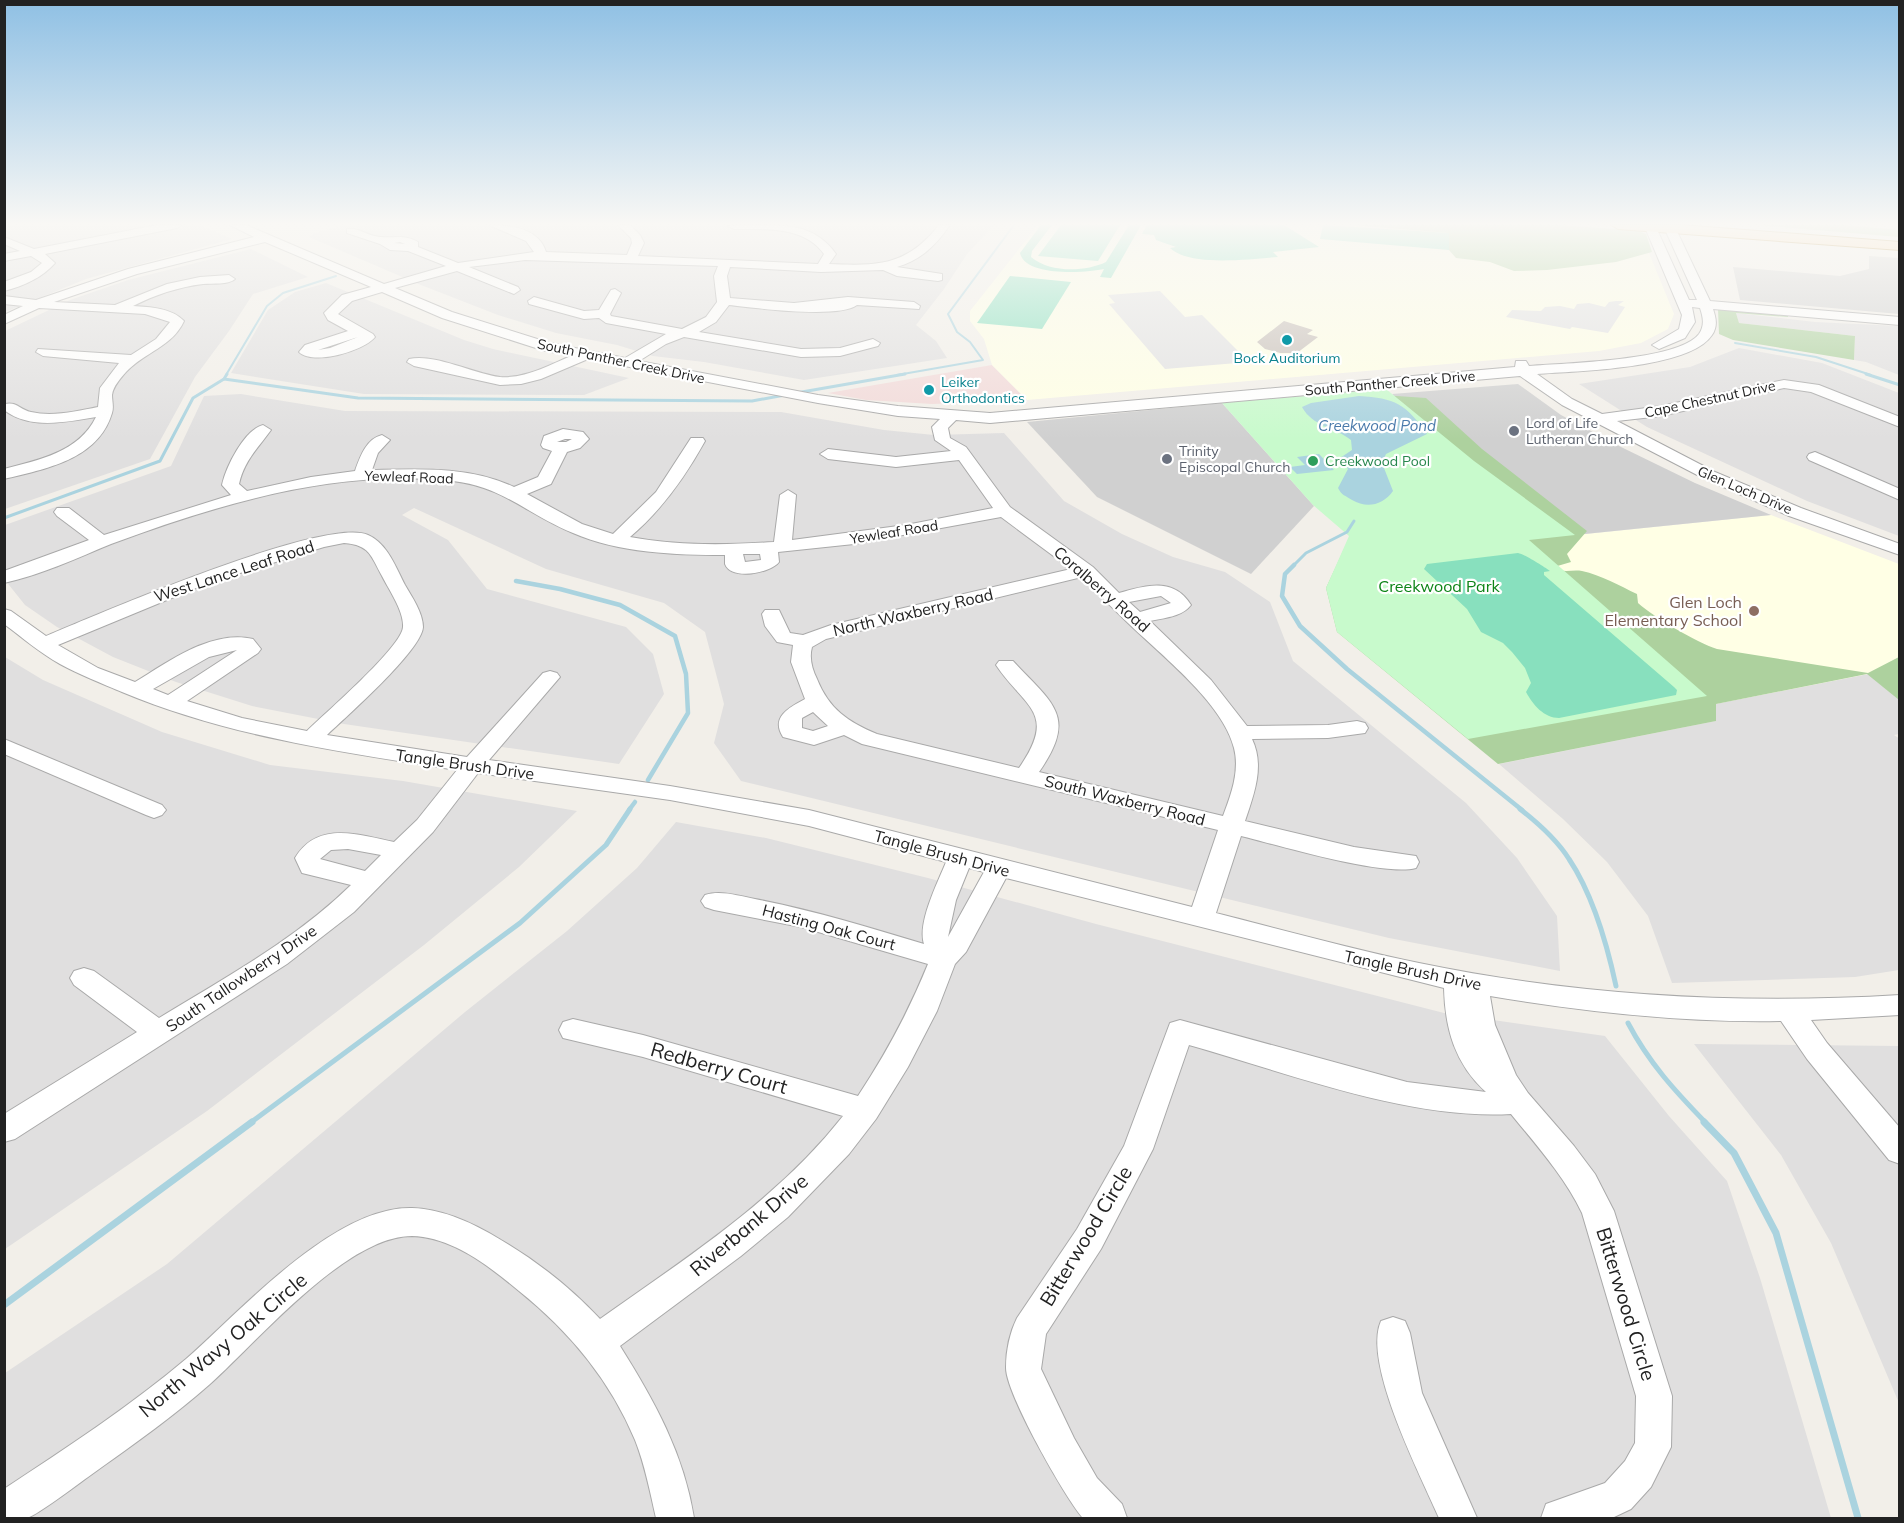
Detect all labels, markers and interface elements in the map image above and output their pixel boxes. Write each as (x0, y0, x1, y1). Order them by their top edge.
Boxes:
marker: Bock Auditorium (1280, 333, 1294, 347)
street label: South Panther Creek Drive (536, 334, 706, 388)
place label: Bock Auditorium (1233, 349, 1341, 367)
street label: South Panther Creek Drive (1304, 367, 1476, 399)
place label: Leiker Orthodontics (941, 373, 1025, 407)
street label: Cape Chestnut Drive (1643, 376, 1777, 422)
marker: Leiker Orthodontics (922, 383, 936, 397)
place label: Lord of Life Lutheran Church (1526, 414, 1634, 448)
water label: Creekwood Pond (1318, 416, 1436, 435)
marker: Lord of Life Lutheran Church (1507, 424, 1521, 438)
place label: Trinity Episcopal Church (1179, 442, 1290, 476)
marker: Trinity Episcopal Church (1160, 452, 1174, 466)
place label: Creekwood Pool (1325, 452, 1430, 470)
marker: Creekwood Pool (1306, 454, 1320, 468)
street label: Glen Loch Drive (1695, 462, 1795, 518)
street label: Yewleaf Road (363, 466, 454, 488)
street label: Yewleaf Road (848, 516, 939, 548)
street label: West Lance Leaf Road (151, 536, 317, 606)
street label: Coralberry Road (1050, 542, 1154, 636)
park label: Creekwood Park (1378, 576, 1501, 596)
street label: North Waxberry Road (831, 584, 995, 640)
place label: Glen Loch Elementary School (1604, 592, 1742, 630)
marker: Glen Loch Elementary School (1747, 604, 1761, 618)
street label: Tangle Brush Drive (394, 744, 536, 784)
street label: South Waxberry Road (1043, 770, 1207, 830)
street label: Tangle Brush Drive (872, 825, 1012, 881)
street label: Hasting Oak Court (760, 900, 898, 955)
street label: South Tallowberry Drive (162, 920, 320, 1036)
street label: Tangle Brush Drive (1343, 946, 1483, 994)
street label: Redberry Court (648, 1036, 790, 1099)
street label: Bitterwood Circle (1034, 1161, 1137, 1310)
street label: Riverbank Drive (684, 1168, 813, 1281)
street label: Bitterwood Circle (1591, 1224, 1662, 1384)
street label: North Wavy Oak Circle (133, 1267, 312, 1422)

